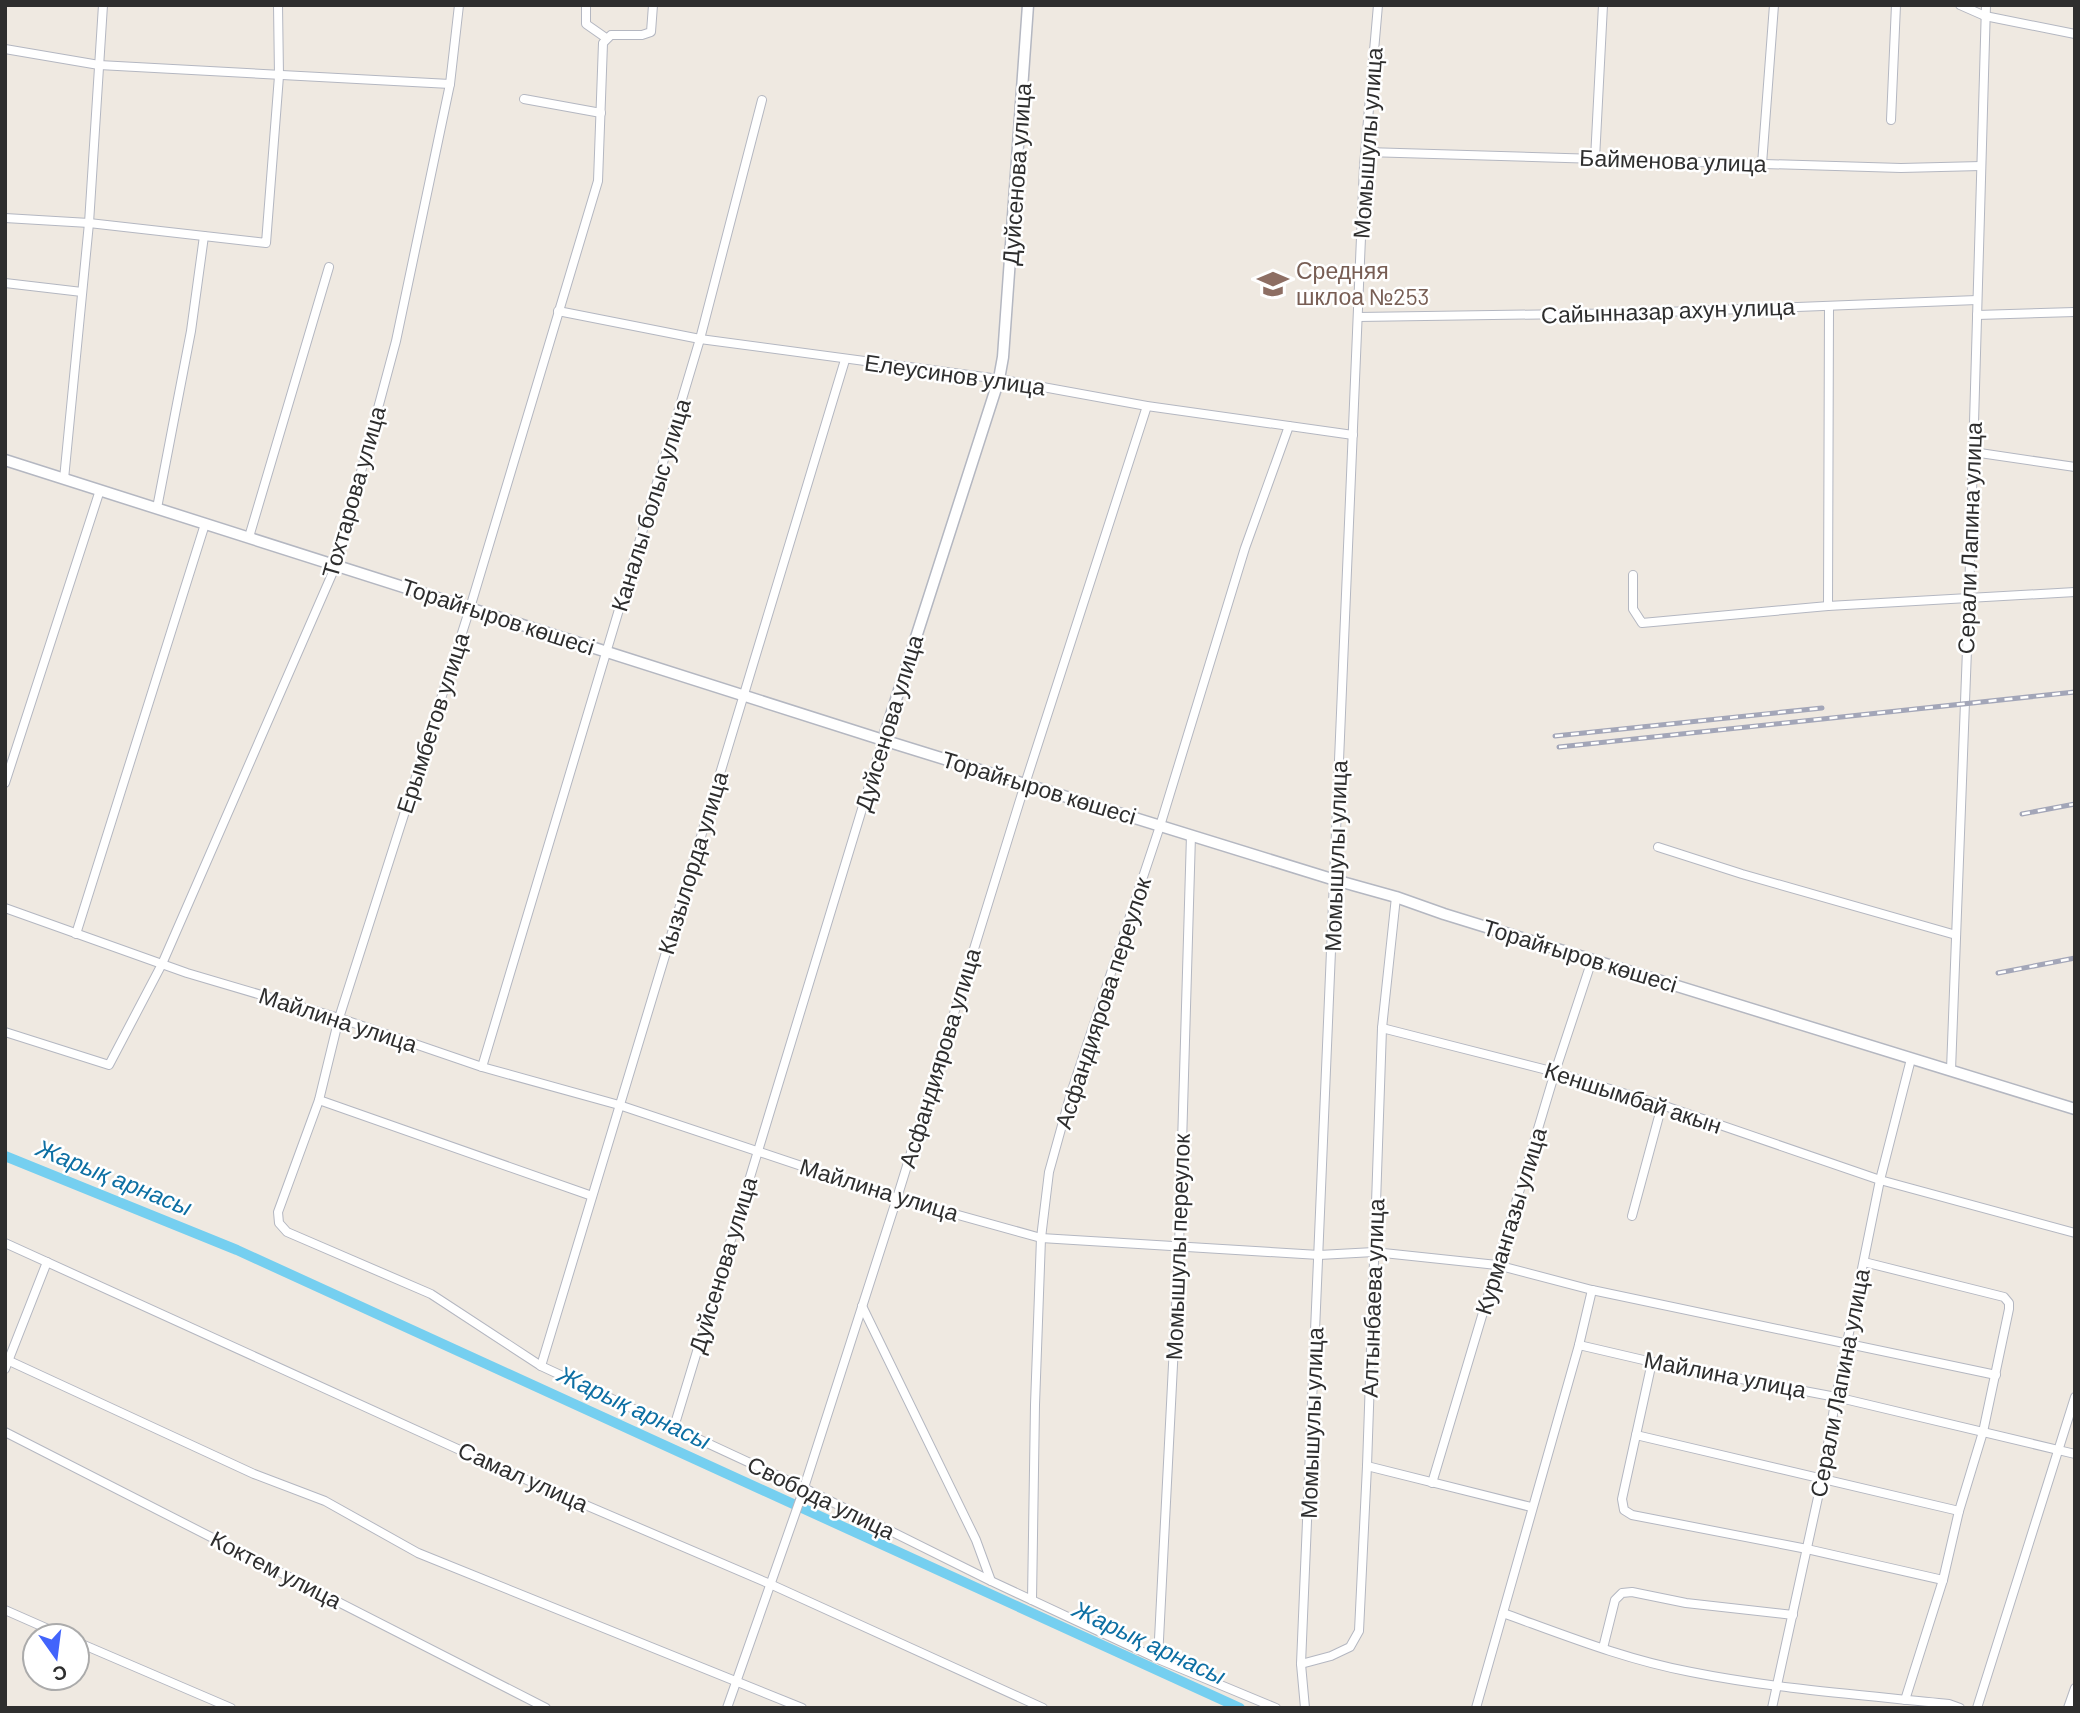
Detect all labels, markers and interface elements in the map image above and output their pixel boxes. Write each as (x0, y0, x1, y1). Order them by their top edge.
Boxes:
street label: Момышулы улица (1346, 46, 1388, 240)
street label: Дуйсенова улица (996, 82, 1036, 266)
street label: Байменова улица (1579, 143, 1767, 177)
place label: Средняя шклоа №253 (1296, 256, 1429, 310)
school or university icon: Средняя шклоа №253 (1256, 267, 1290, 301)
street label: Сайынназар ахун улица (1541, 292, 1796, 328)
street label: Елеусинов улица (863, 347, 1048, 401)
street label: Каналы болыс улица (604, 395, 696, 614)
street label: Тохтарова улица (315, 402, 391, 581)
street label: Серали Лапина улица (1951, 421, 1987, 655)
street label: Торайғыров көшесі (398, 572, 598, 660)
street label: Ерымбетов улица (390, 629, 475, 817)
street label: Дуйсенова улица (848, 631, 928, 814)
street label: Торайғыров көшесі (939, 744, 1140, 830)
street label: Момышулы улица (1318, 759, 1352, 952)
street label: Кызылорда улица (651, 768, 733, 958)
street label: Асфандиярова переулок (1048, 872, 1156, 1132)
street label: Торайғыров көшесі (1480, 912, 1681, 998)
street label: Асфандиярова улица (892, 944, 986, 1171)
street label: Майлина улица (256, 980, 421, 1058)
street label: Кеншымбай акын (1541, 1055, 1725, 1139)
street label: Курмангазы улица (1468, 1124, 1552, 1318)
water label: Жарық арнасы (32, 1132, 197, 1221)
street label: Момышулы переулок (1159, 1132, 1195, 1361)
street label: Майлина улица (796, 1152, 962, 1227)
street label: Дуйсенова улица (682, 1173, 762, 1356)
street label: Алтынбаева улица (1355, 1198, 1389, 1398)
street label: Серали Лапина улица (1803, 1266, 1875, 1500)
street label: Момышулы улица (1294, 1326, 1328, 1519)
street label: Майлина улица (1642, 1345, 1809, 1404)
water label: Жарық арнасы (553, 1358, 716, 1455)
street label: Самал улица (454, 1435, 593, 1517)
street label: Свобода улица (743, 1449, 900, 1545)
street label: Коктем улица (206, 1524, 347, 1614)
water label: Жарық арнасы (1068, 1593, 1231, 1690)
north arrow (21, 1622, 91, 1692)
text: С (51, 1661, 70, 1687)

